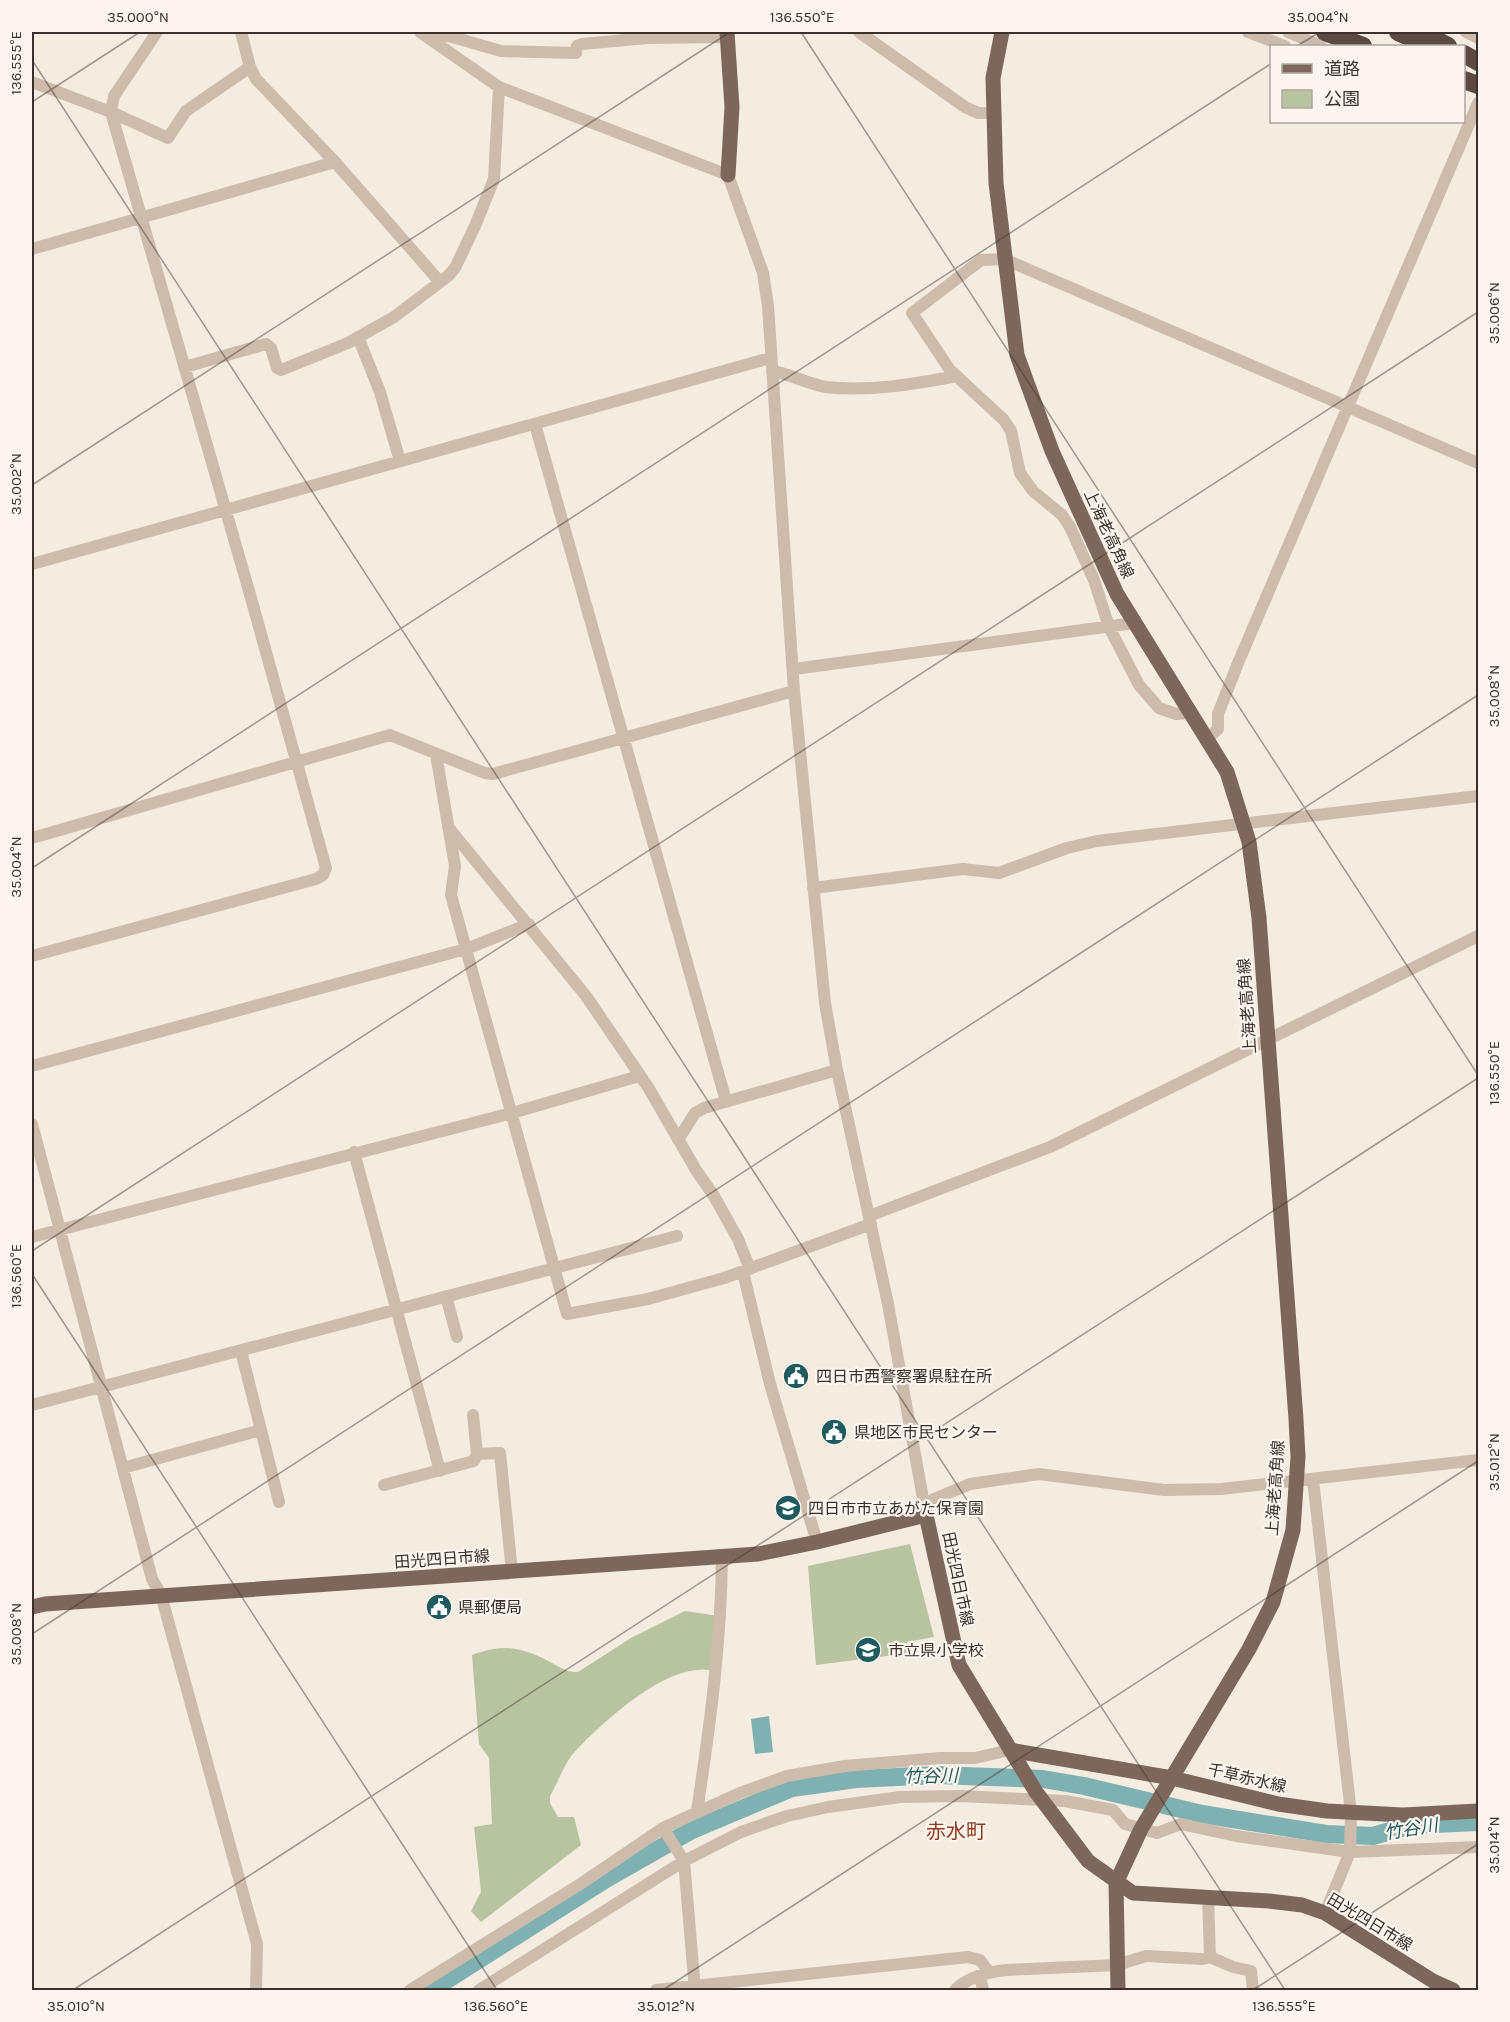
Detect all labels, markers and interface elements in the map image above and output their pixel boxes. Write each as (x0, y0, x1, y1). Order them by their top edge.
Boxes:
text: 35.000°N (107, 8, 169, 26)
text: 136.550°E (770, 8, 834, 26)
text: 35.004°N (1287, 8, 1349, 26)
text: 136.555°E (7, 31, 25, 95)
legend (1270, 45, 1465, 123)
text: 道路 (1324, 58, 1360, 80)
text: 公園 (1324, 88, 1360, 110)
text: 35.006°N (1485, 282, 1503, 344)
text: 35.002°N (7, 453, 25, 515)
street label: 上海老高角線 (1080, 486, 1138, 582)
text: 35.008°N (1485, 665, 1503, 727)
text: 35.004°N (7, 836, 25, 898)
street label: 上海老高角線 (1234, 957, 1260, 1055)
text: 136.550°E (1485, 1041, 1503, 1105)
text: 136.560°E (7, 1244, 25, 1308)
public building icon: 四日市西警察署県駐在所 (781, 1361, 811, 1391)
place label: 四日市西警察署県駐在所 (816, 1367, 992, 1386)
public building icon: 県地区市民センター (819, 1417, 849, 1447)
place label: 県地区市民センター (854, 1423, 998, 1442)
text: 35.012°N (1485, 1433, 1503, 1491)
street label: 上海老高角線 (1262, 1439, 1288, 1537)
school or university icon: 四日市市立あがた保育園 (773, 1493, 803, 1523)
place label: 四日市市立あがた保育園 (808, 1499, 984, 1518)
street label: 田光四日市線 (939, 1530, 977, 1628)
street label: 田光四日市線 (393, 1546, 491, 1572)
public building icon: 県郵便局 (424, 1592, 454, 1622)
place label: 県郵便局 (458, 1598, 522, 1617)
text: 35.008°N (7, 1603, 25, 1665)
school or university icon: 市立県小学校 (853, 1635, 883, 1665)
place label: 市立県小学校 (888, 1641, 984, 1660)
street label: 千草赤水線 (1206, 1760, 1288, 1796)
water label: 竹谷川 (904, 1764, 960, 1787)
water label: 竹谷川 (1383, 1814, 1441, 1844)
text: 35.014°N (1485, 1816, 1503, 1874)
district label: 赤水町 (926, 1820, 986, 1843)
street label: 田光四日市線 (1324, 1889, 1416, 1955)
text: 35.010°N (47, 1997, 105, 2015)
text: 136.560°E (464, 1997, 528, 2015)
text: 35.012°N (637, 1997, 695, 2015)
text: 136.555°E (1252, 1997, 1316, 2015)

